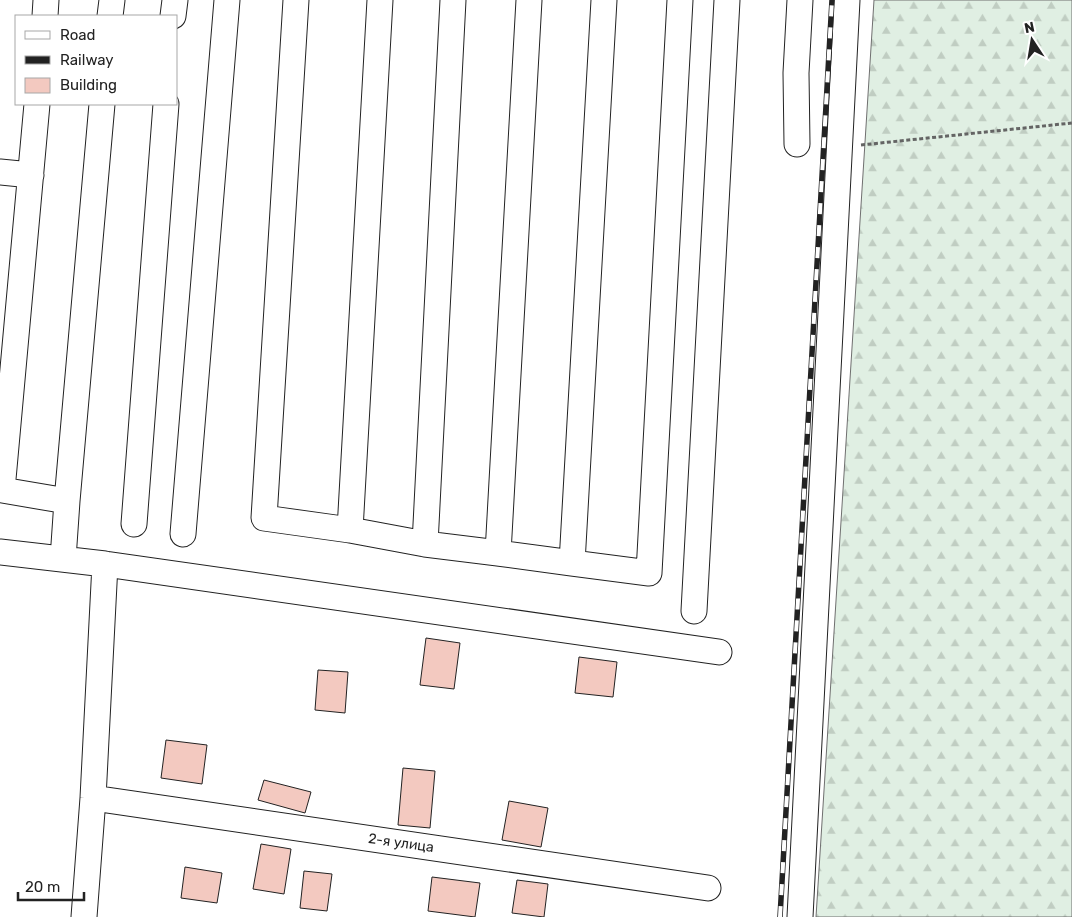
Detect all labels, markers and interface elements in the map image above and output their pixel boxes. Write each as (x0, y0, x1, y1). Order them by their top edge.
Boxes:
legend (15, 15, 178, 105)
north arrow (1007, 15, 1057, 65)
text: N (1023, 18, 1036, 37)
text: Road (60, 26, 96, 44)
text: Railway (60, 51, 114, 69)
text: Building (60, 76, 117, 94)
street label: 2-я улица (367, 830, 435, 856)
scale bar (18, 870, 84, 902)
text: 20 m (25, 878, 60, 896)

